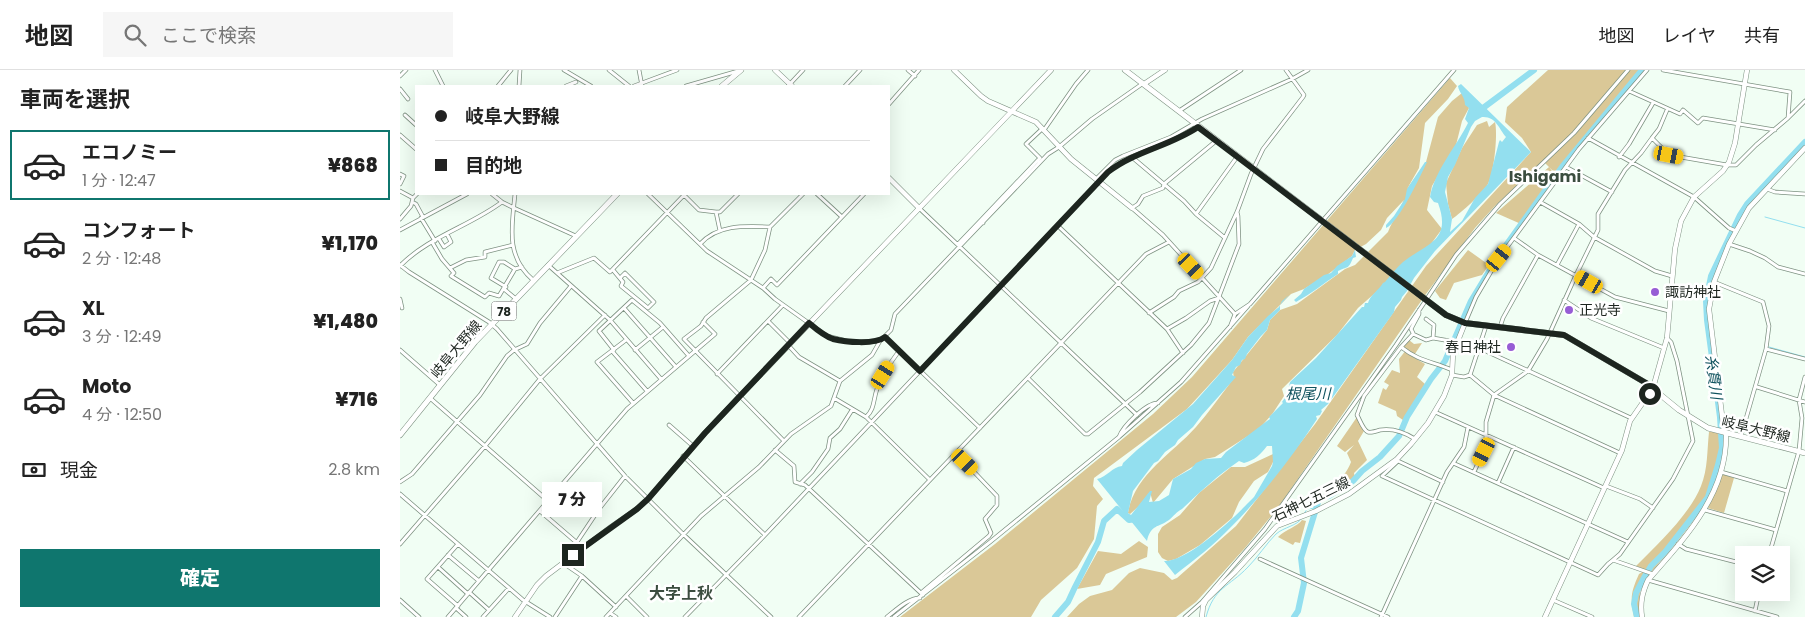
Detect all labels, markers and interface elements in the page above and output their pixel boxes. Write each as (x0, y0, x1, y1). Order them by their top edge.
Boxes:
search box (103, 12, 453, 57)
text: 地図 (25, 19, 73, 52)
icon: search (121, 21, 149, 49)
text: ここで検索 (161, 22, 256, 49)
text: 地図 (1599, 23, 1635, 48)
text: レイヤ (1663, 23, 1716, 48)
text: 共有 (1744, 23, 1780, 48)
text: 車両を選択 (20, 84, 130, 115)
text: 岐阜大野線 (465, 103, 560, 130)
text: エコノミー (82, 139, 177, 166)
icon: car (22, 143, 67, 188)
car (1652, 145, 1685, 165)
text: ¥868 (328, 152, 378, 179)
text: 目的地 (465, 152, 522, 179)
district label: Ishigami (1509, 165, 1581, 188)
text: 1 分 · 12:47 (82, 169, 156, 192)
text: コンフォート (82, 217, 195, 244)
icon: car (22, 221, 67, 266)
text: ¥1,170 (322, 230, 378, 257)
car (1483, 242, 1514, 274)
text: 2 分 · 12:48 (82, 247, 161, 270)
car (1175, 250, 1206, 282)
car (1572, 268, 1605, 296)
place label: 諏訪神社 (1665, 282, 1721, 302)
marker: 諏訪神社 (1649, 286, 1661, 298)
text: XL (82, 295, 105, 322)
icon: car (22, 299, 67, 344)
place label: 正光寺 (1579, 300, 1621, 320)
road number: 78 (492, 302, 516, 320)
marker: 正光寺 (1563, 304, 1575, 316)
text: ¥1,480 (313, 308, 378, 335)
street label: 岐阜大野線 (426, 316, 486, 382)
text: 3 分 · 12:49 (82, 325, 162, 348)
place label: 春日神社 (1445, 337, 1501, 357)
marker: 春日神社 (1505, 341, 1517, 353)
water label: 糸貫川 (1700, 353, 1728, 403)
car (868, 358, 897, 392)
text: Moto (82, 373, 131, 400)
icon: car (22, 377, 67, 422)
water label: 根尾川 (1285, 383, 1332, 404)
route start (1639, 383, 1661, 405)
text: ¥716 (335, 386, 378, 413)
text: 4 分 · 12:50 (82, 403, 162, 426)
street label: 岐阜大野線 (1720, 411, 1792, 447)
car (1470, 435, 1497, 469)
car (948, 446, 981, 478)
icon: cash (20, 456, 48, 484)
text: 現金 (60, 457, 98, 484)
text: 2.8 km (328, 458, 380, 481)
street label: 石神七五三線 (1269, 472, 1353, 526)
callout: 7 分 (543, 482, 603, 518)
text: 7 分 (558, 488, 586, 511)
route end (562, 544, 584, 566)
map controls (1735, 546, 1790, 601)
button: layers (1735, 546, 1790, 601)
button: 確定 (20, 549, 380, 607)
district label: 大字上秋 (649, 582, 713, 605)

